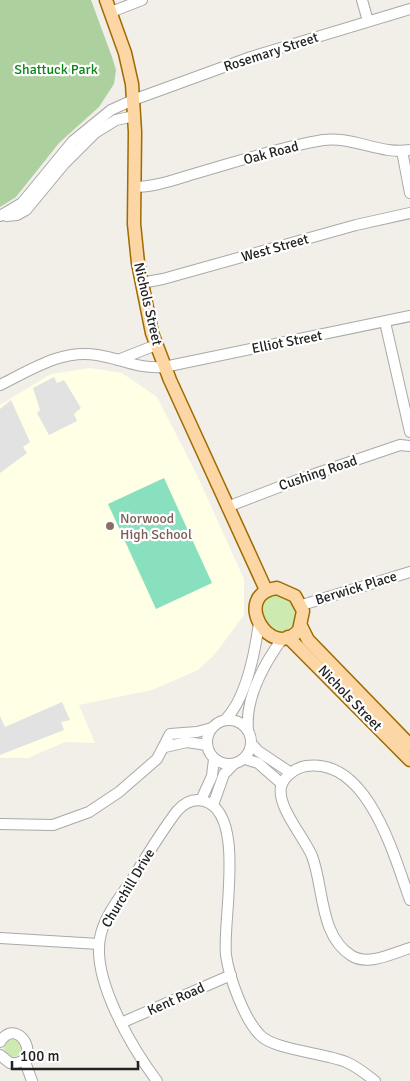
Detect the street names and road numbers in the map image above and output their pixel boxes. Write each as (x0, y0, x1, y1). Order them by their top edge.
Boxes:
street label: Rosemary Street (222, 29, 321, 75)
street label: Oak Road (242, 138, 300, 168)
street label: West Street (240, 230, 311, 266)
street label: Nichols Street (130, 261, 166, 347)
street label: Elliot Street (250, 327, 324, 357)
street label: Cushing Road (277, 452, 359, 494)
street label: Berwick Place (313, 568, 399, 608)
street label: Nichols Street (314, 662, 386, 734)
street label: Churchill Drive (98, 845, 158, 931)
street label: Kent Road (145, 979, 207, 1019)

